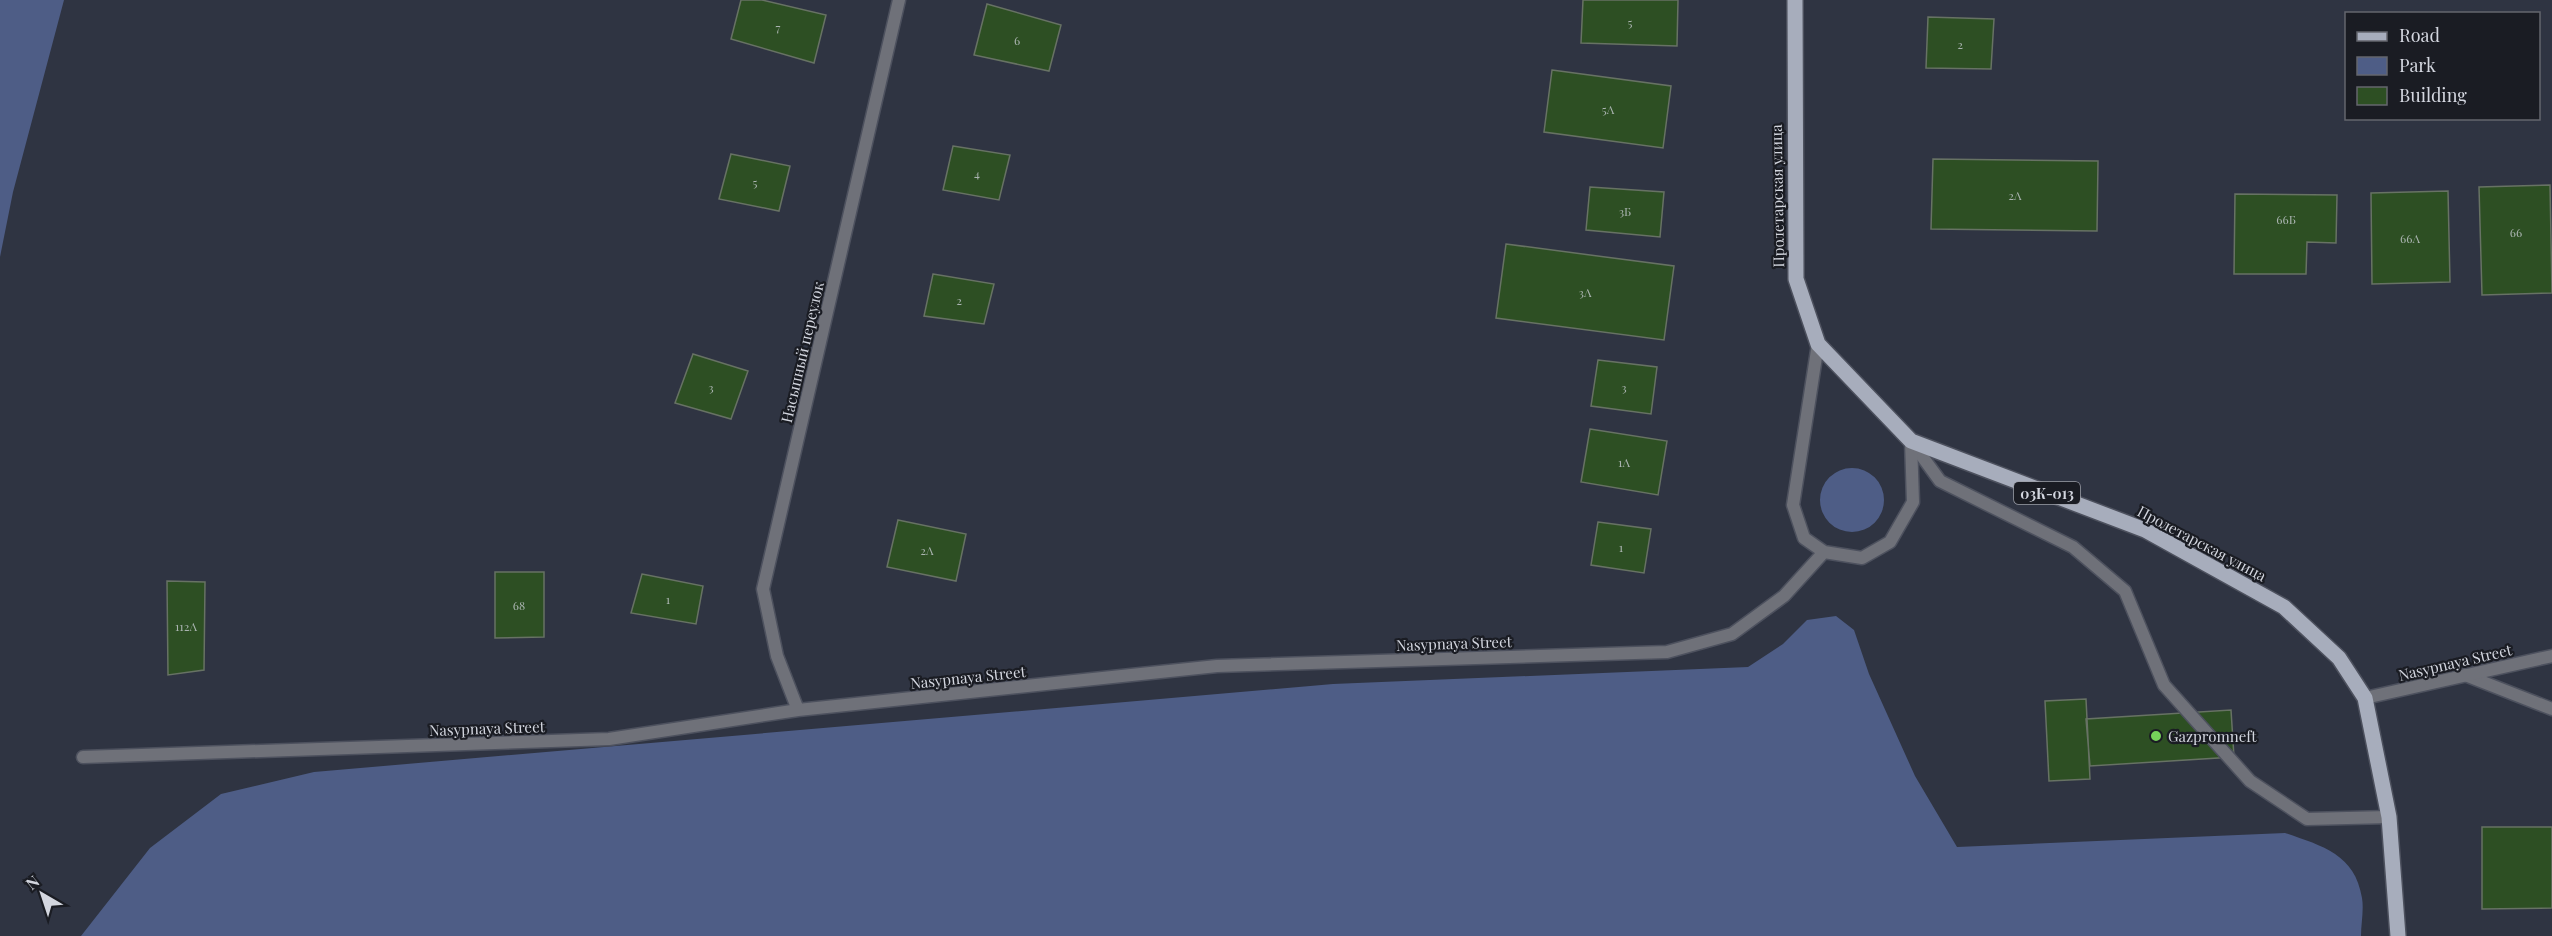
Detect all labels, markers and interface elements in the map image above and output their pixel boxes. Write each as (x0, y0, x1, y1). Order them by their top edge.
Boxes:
legend (2345, 12, 2540, 120)
house number: 5 (1628, 14, 1633, 30)
house number: 7 (776, 19, 781, 35)
text: Road (2399, 23, 2440, 47)
house number: 6 (1014, 32, 1020, 48)
house number: 2 (1957, 36, 1963, 52)
text: Park (2399, 53, 2436, 77)
text: Building (2399, 83, 2467, 107)
house number: 5А (1602, 101, 1615, 117)
street label: Пролетарская улица (1766, 124, 1788, 268)
house number: 4 (974, 165, 980, 181)
house number: 5 (753, 174, 758, 190)
house number: 2А (2008, 187, 2022, 203)
house number: 3Б (1619, 203, 1631, 219)
house number: 66Б (2276, 211, 2296, 227)
house number: 66 (2510, 224, 2522, 240)
house number: 66А (2400, 230, 2420, 246)
street label: Насыпный переулок (776, 279, 828, 425)
house number: 3А (1579, 284, 1592, 300)
house number: 2 (956, 292, 962, 308)
house number: 3 (708, 379, 714, 395)
house number: 3 (1621, 379, 1627, 395)
house number: 1А (1618, 454, 1630, 470)
road number: 03К-013 (2014, 482, 2080, 504)
street label: Пролетарская улица (2134, 501, 2270, 586)
house number: 1 (1619, 539, 1624, 555)
house number: 2А (920, 542, 934, 558)
house number: 1 (666, 591, 671, 607)
house number: 68 (513, 597, 525, 613)
house number: 112А (175, 618, 198, 634)
street label: Nasypnaya Street (1396, 631, 1513, 655)
street label: Nasypnaya Street (2396, 639, 2514, 685)
street label: Nasypnaya Street (909, 661, 1027, 693)
street label: Nasypnaya Street (429, 716, 546, 740)
place label: Gazpromneft (2168, 726, 2257, 746)
marker: Gazpromneft (2149, 729, 2163, 743)
north arrow (12, 864, 72, 924)
text: N (21, 870, 44, 894)

